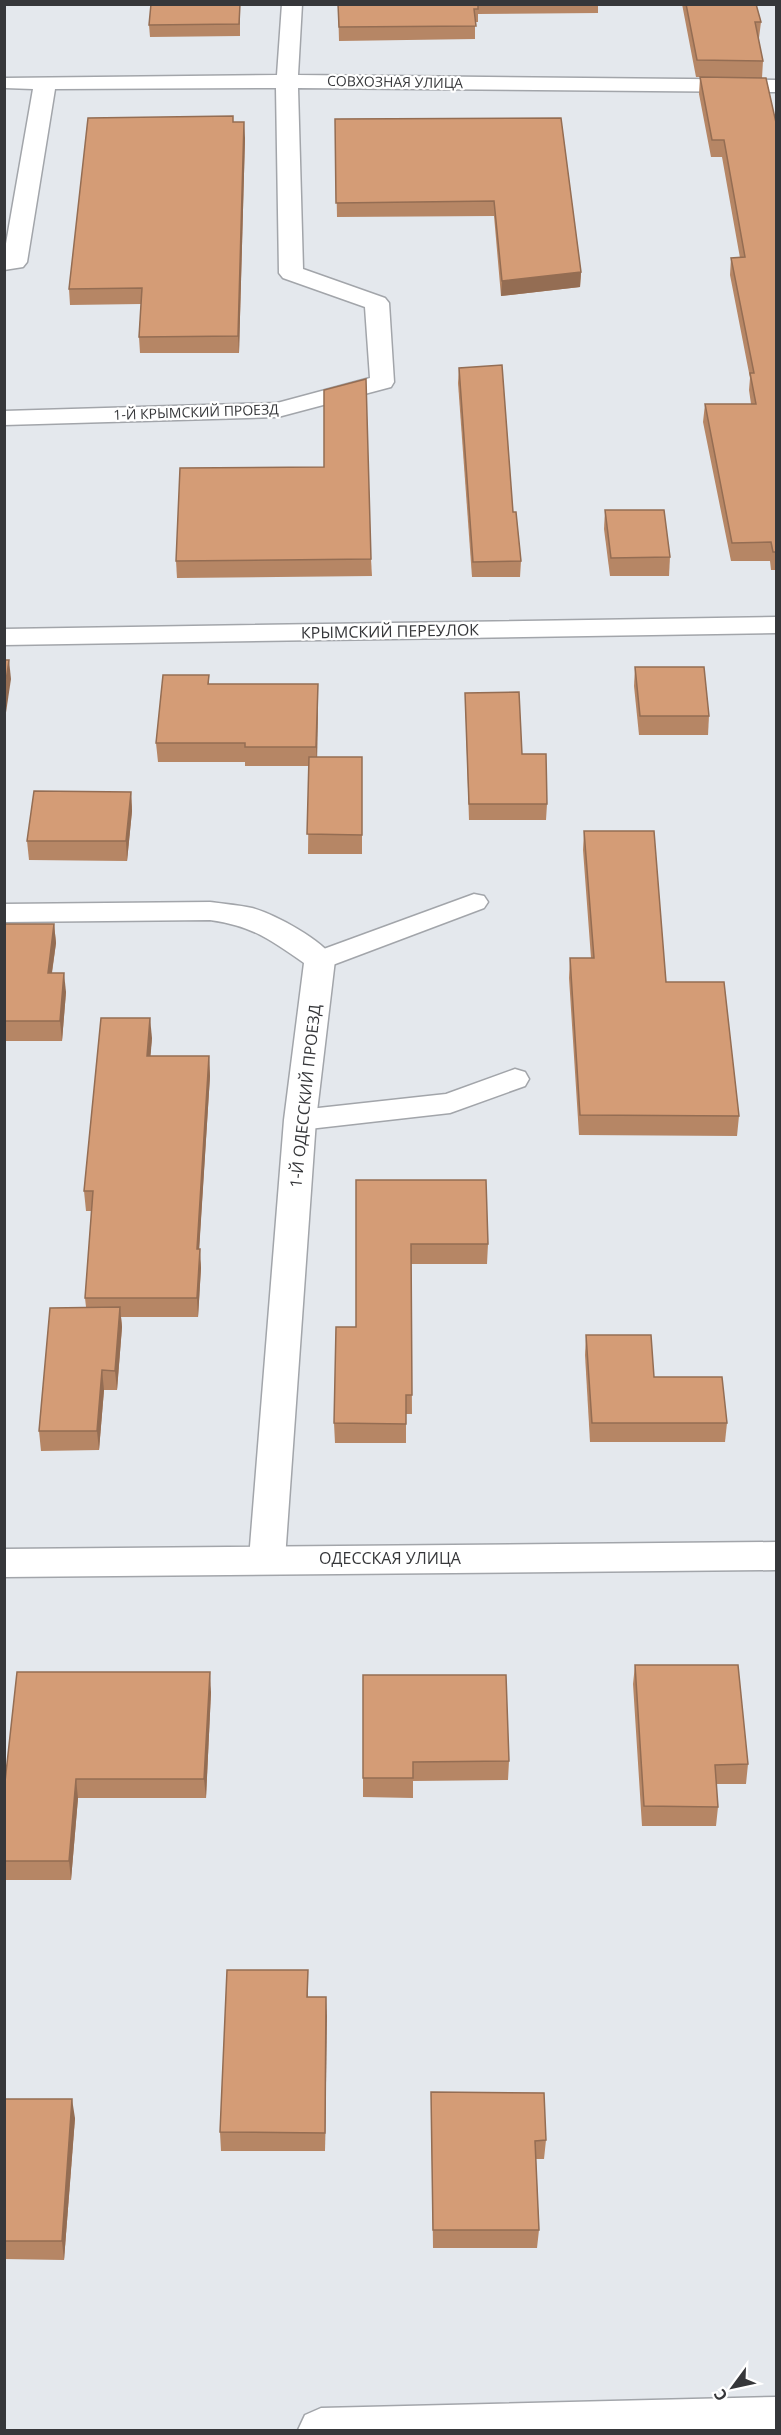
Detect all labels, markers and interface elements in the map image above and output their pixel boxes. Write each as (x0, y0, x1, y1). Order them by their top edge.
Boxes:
street label: СОВХОЗНАЯ УЛИЦА (327, 71, 463, 92)
street label: 1-Й КРЫМСКИЙ ПРОЕЗД (113, 399, 279, 424)
street label: КРЫМСКИЙ ПЕРЕУЛОК (301, 618, 479, 644)
street label: 1-Й ОДЕССКИЙ ПРОЕЗД (284, 1003, 326, 1189)
street label: ОДЕССКАЯ УЛИЦА (319, 1547, 462, 1569)
north arrow (703, 2357, 763, 2417)
text: С (708, 2385, 732, 2405)

